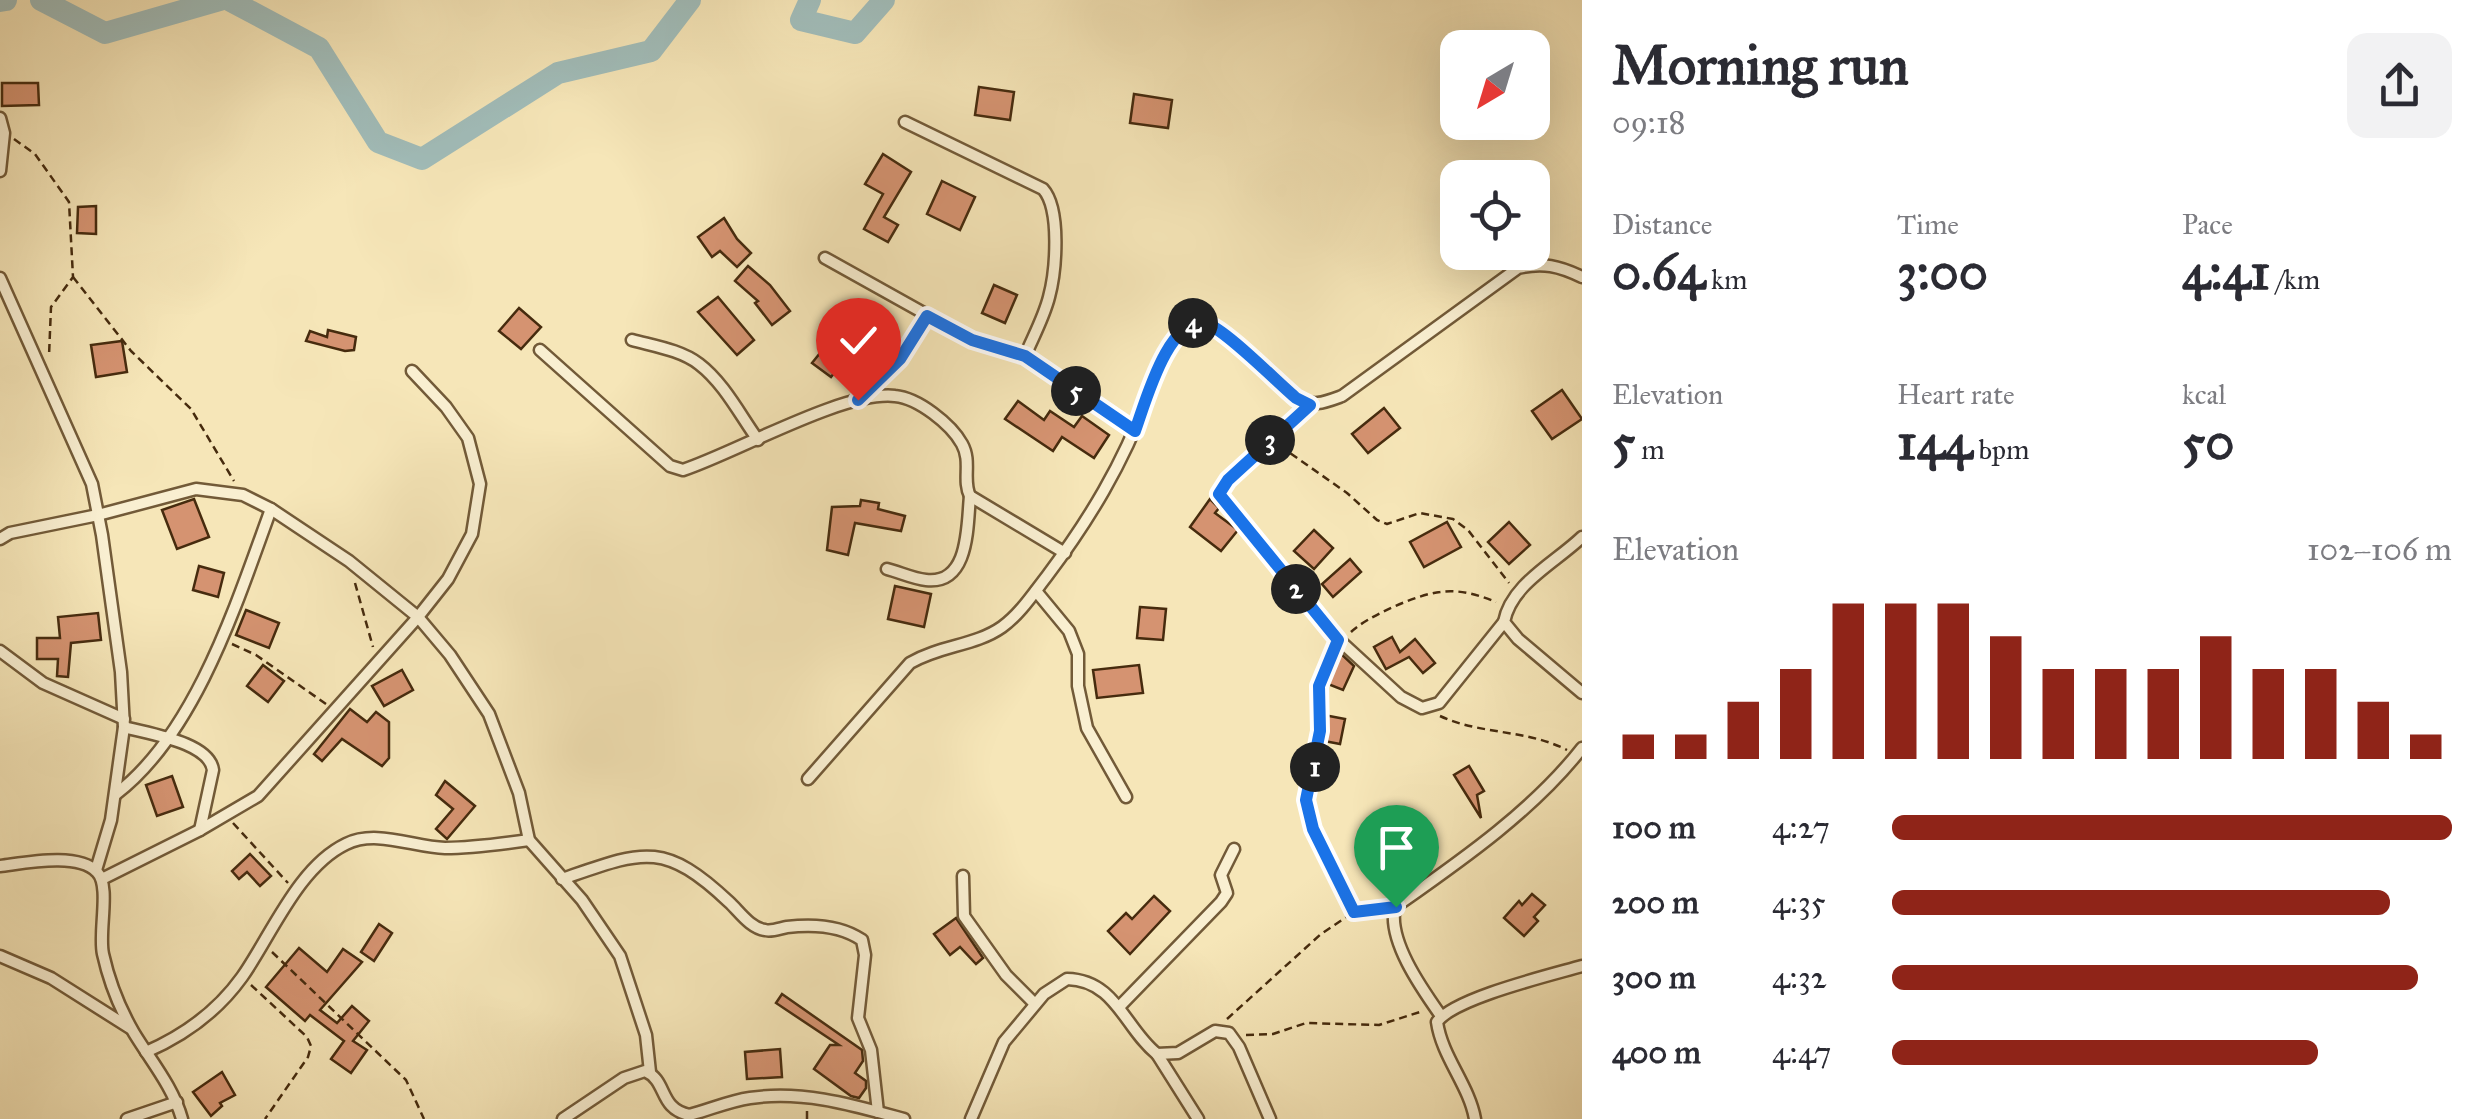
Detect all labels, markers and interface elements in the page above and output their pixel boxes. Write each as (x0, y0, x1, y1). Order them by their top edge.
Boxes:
north arrow (1440, 30, 1550, 140)
map controls (1440, 30, 1550, 270)
text: Morning run (1612, 32, 1909, 99)
button: share (2347, 33, 2452, 138)
text: 09:18 (1612, 103, 1686, 142)
button: locate (1440, 160, 1550, 270)
text: Distance (1612, 207, 1712, 242)
text: Time (1897, 207, 1959, 242)
text: Pace (2182, 207, 2233, 242)
text: 0.64 (1612, 242, 1705, 303)
text: 3:00 (1897, 242, 1988, 303)
text: 4:41 (2182, 242, 2270, 303)
text: km (1705, 262, 1748, 297)
text: /km (2270, 262, 2320, 297)
pin (816, 298, 901, 401)
pin: 4 (1168, 298, 1218, 348)
text: 4 (1185, 305, 1201, 340)
icon: check (831, 313, 886, 368)
pin: 5 (1051, 366, 1101, 416)
text: 5 (1069, 373, 1083, 408)
text: Elevation (1612, 377, 1723, 412)
text: Heart rate (1897, 377, 2015, 412)
text: kcal (2182, 377, 2226, 412)
text: 5 (1612, 412, 1635, 473)
text: 144 (1897, 412, 1972, 473)
text: 50 (2182, 412, 2234, 473)
pin: 3 (1245, 415, 1295, 465)
text: 3 (1264, 422, 1276, 457)
text: m (1635, 432, 1665, 467)
text: bpm (1972, 432, 2030, 467)
text: Elevation (1612, 530, 1739, 569)
text: 102–106 m (2307, 530, 2452, 569)
pin: 2 (1271, 564, 1321, 614)
text: 2 (1289, 571, 1303, 606)
pin: 1 (1290, 742, 1340, 792)
text: 1 (1309, 749, 1321, 784)
pin (1354, 805, 1439, 908)
text: 100 m (1612, 808, 1696, 847)
text: 4:27 (1772, 808, 1830, 847)
icon: arrive (1369, 820, 1424, 875)
text: 200 m (1612, 883, 1699, 922)
text: 4:35 (1772, 883, 1826, 922)
text: 300 m (1612, 958, 1696, 997)
text: 4:32 (1772, 958, 1826, 997)
text: 400 m (1612, 1033, 1701, 1072)
text: 4:47 (1772, 1033, 1831, 1072)

